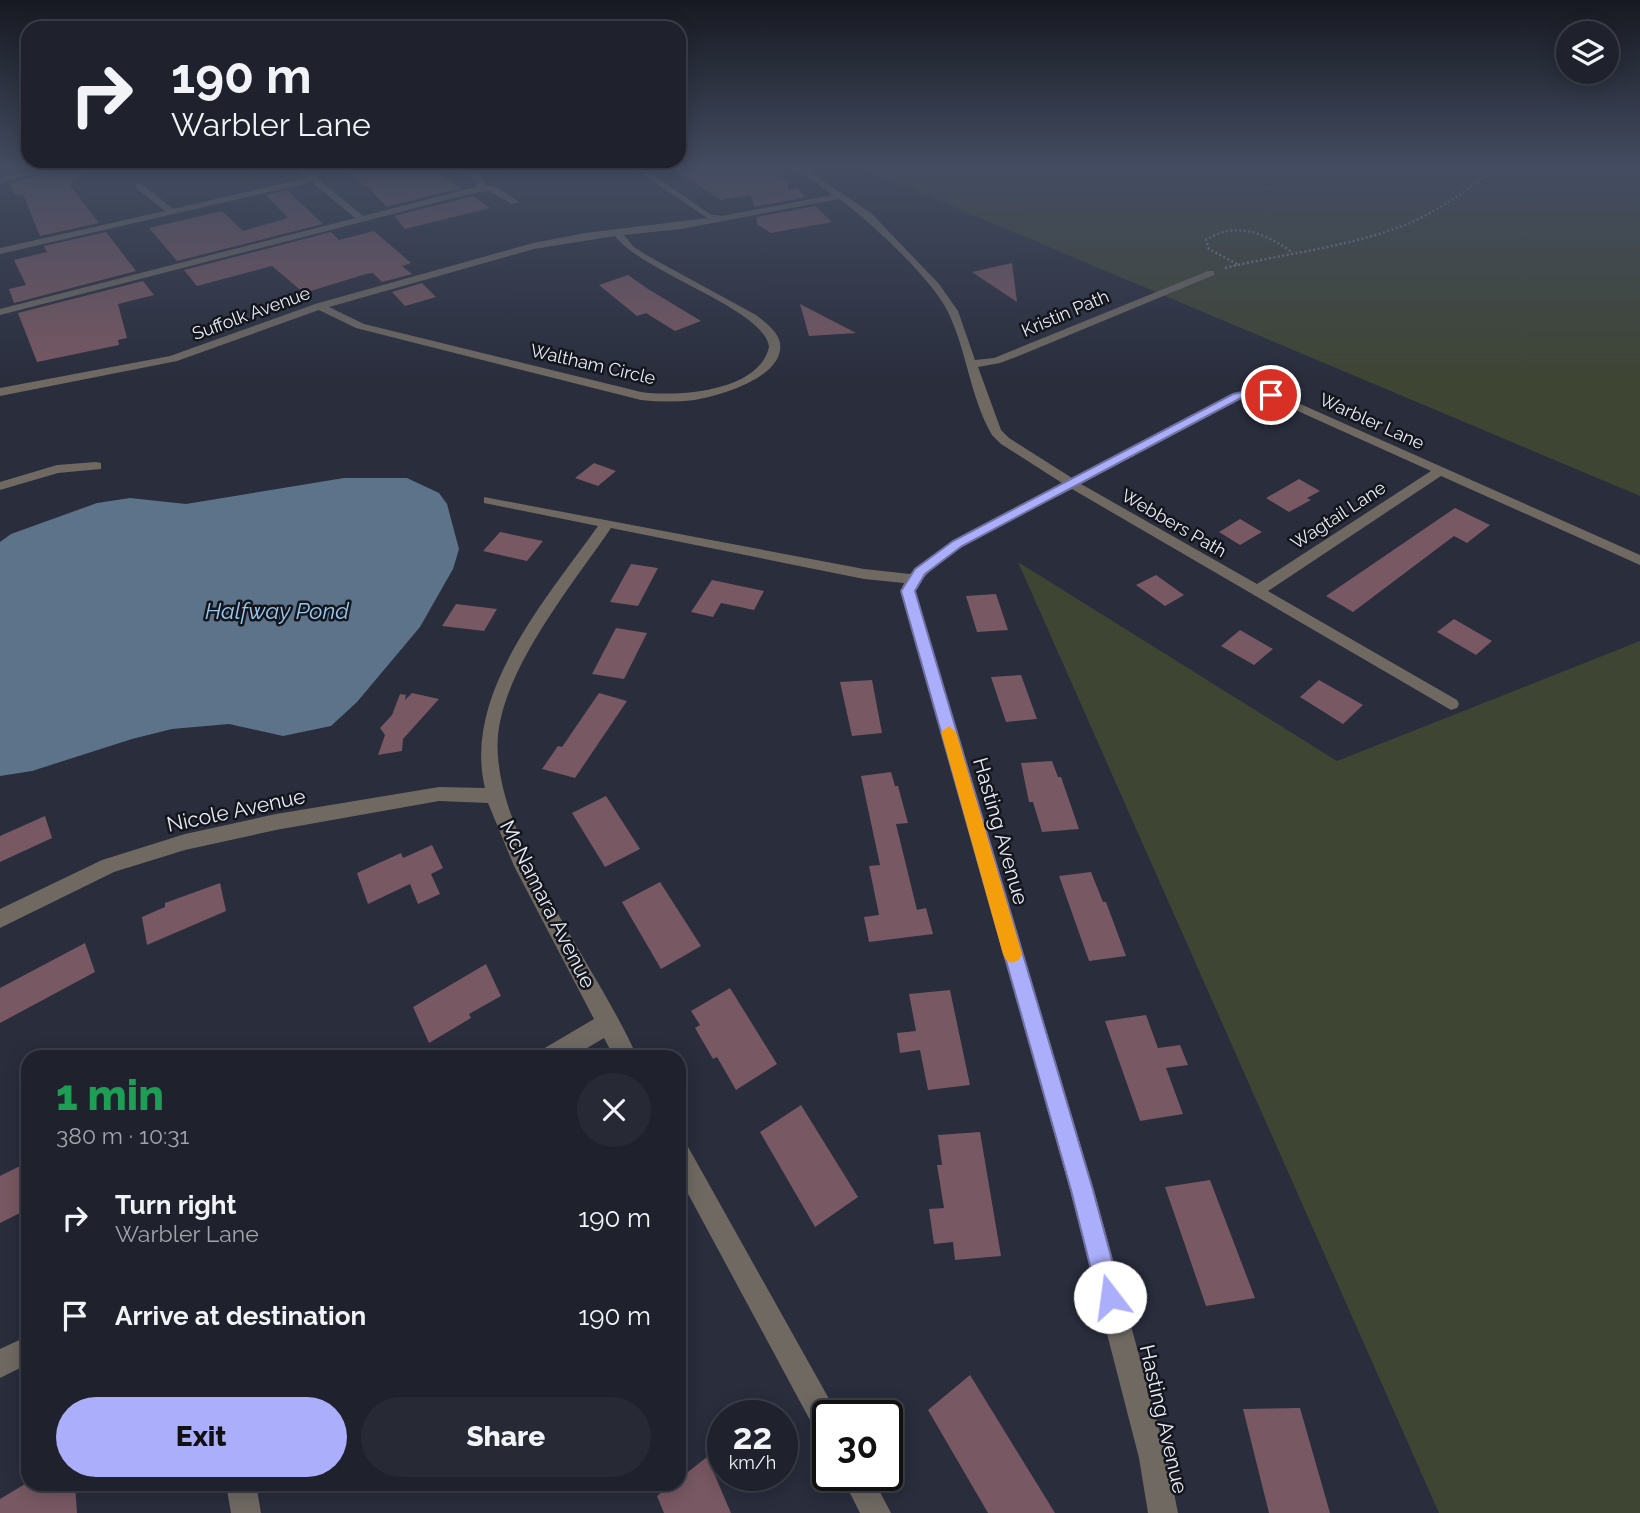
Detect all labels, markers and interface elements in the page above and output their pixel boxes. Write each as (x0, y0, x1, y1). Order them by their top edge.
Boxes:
map controls (1556, 21, 1619, 84)
button: layers (1556, 21, 1619, 84)
text: 190 m (171, 47, 312, 104)
icon: right (56, 49, 147, 140)
text: Warbler Lane (171, 106, 371, 143)
street label: Suffolk Avenue (189, 282, 313, 344)
street label: Kristin Path (1018, 285, 1112, 341)
street label: Waltham Circle (528, 339, 658, 389)
pin (1241, 365, 1301, 425)
icon: arrive (1252, 376, 1290, 414)
street label: Warbler Lane (1316, 389, 1428, 454)
street label: Wagtail Lane (1287, 476, 1390, 553)
street label: Webbers Path (1118, 484, 1230, 562)
water label: Halfway Pond (205, 597, 350, 624)
street label: Hasting Avenue (968, 754, 1034, 908)
street label: Nicole Avenue (164, 783, 308, 837)
street label: McNamara Avenue (495, 816, 601, 992)
text: 1 min (56, 1071, 164, 1120)
button: close (577, 1073, 651, 1147)
text: 380 m · 10:31 (56, 1122, 189, 1149)
text: Turn right (115, 1190, 236, 1220)
icon: right (56, 1199, 94, 1237)
text: 190 m (578, 1203, 651, 1233)
text: Warbler Lane (115, 1220, 259, 1247)
position arrow (1073, 1260, 1147, 1334)
icon: arrive (56, 1297, 94, 1335)
text: Arrive at destination (115, 1301, 366, 1331)
text: 190 m (578, 1301, 651, 1331)
street label: Hasting Avenue (1135, 1342, 1193, 1496)
button: Exit (56, 1397, 347, 1477)
button: Share (361, 1397, 651, 1477)
speed limit sign: 30 (812, 1400, 903, 1491)
text: 22 (733, 1416, 772, 1457)
text: km/h (729, 1452, 776, 1473)

